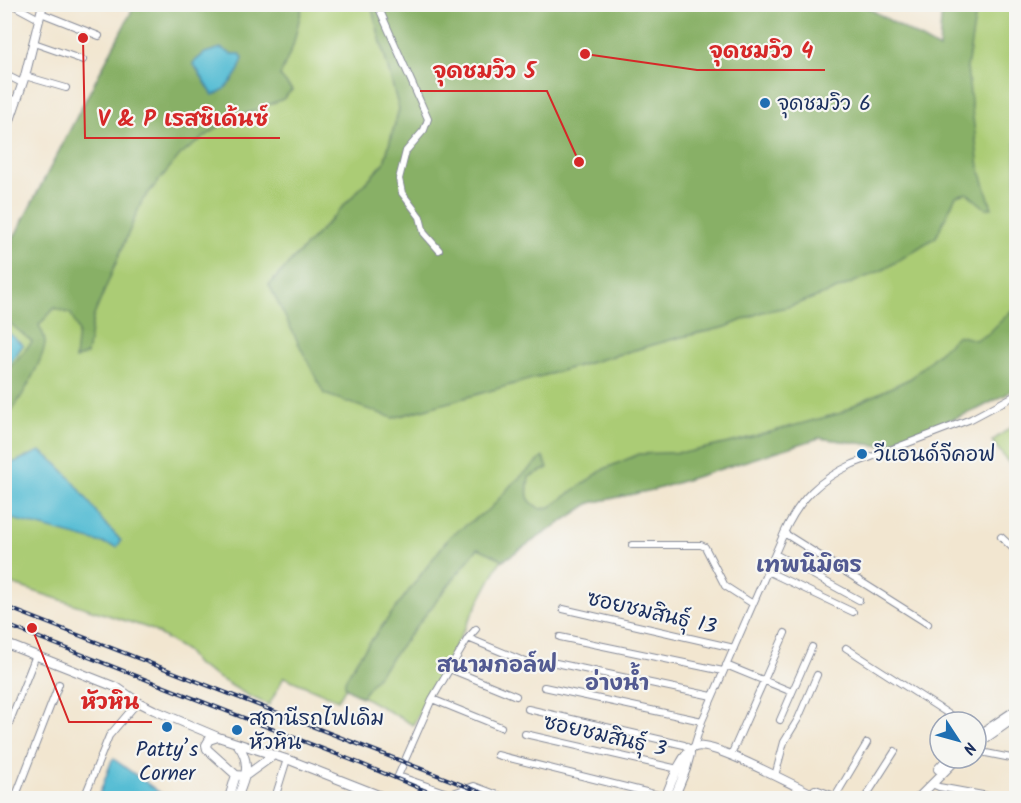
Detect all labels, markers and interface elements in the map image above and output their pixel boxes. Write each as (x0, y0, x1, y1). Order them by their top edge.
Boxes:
callout: จุดชมวิว 4 (697, 30, 825, 70)
text: จุดชมวิว 4 (709, 35, 813, 70)
callout: จุดชมวิว 5 (420, 51, 547, 91)
text: จุดชมวิว 5 (432, 55, 538, 90)
place label: จุดชมวิว 6 (777, 88, 871, 121)
marker: จุดชมวิว 6 (758, 96, 772, 110)
callout: V & P เรสซิเด้นซ์ (85, 98, 280, 138)
text: V & P เรสซิเด้นซ์ (98, 103, 268, 138)
place label: วีแอนด์จีคอฟ (874, 439, 996, 472)
marker: วีแอนด์จีคอฟ (855, 447, 869, 461)
district label: เทพนิมิตร (756, 549, 862, 584)
street label: ซอยชมสินธุ์ 13 (584, 583, 720, 644)
district label: สนามกอล์ฟ (437, 649, 557, 684)
district label: อ่างน้ำ (585, 662, 649, 702)
callout: หัวหิน (69, 682, 152, 722)
text: หัวหิน (80, 686, 140, 721)
place label: สถานีรถไฟเดิม หัวหิน (249, 703, 384, 760)
street label: ซอยชมสินธุ์ 3 (540, 706, 670, 767)
north arrow (928, 710, 988, 770)
marker: Patty’s Corner (160, 720, 174, 734)
marker: สถานีรถไฟเดิม หัวหิน (230, 723, 244, 737)
place label: Patty’s Corner (136, 734, 198, 791)
text: N (956, 736, 982, 759)

